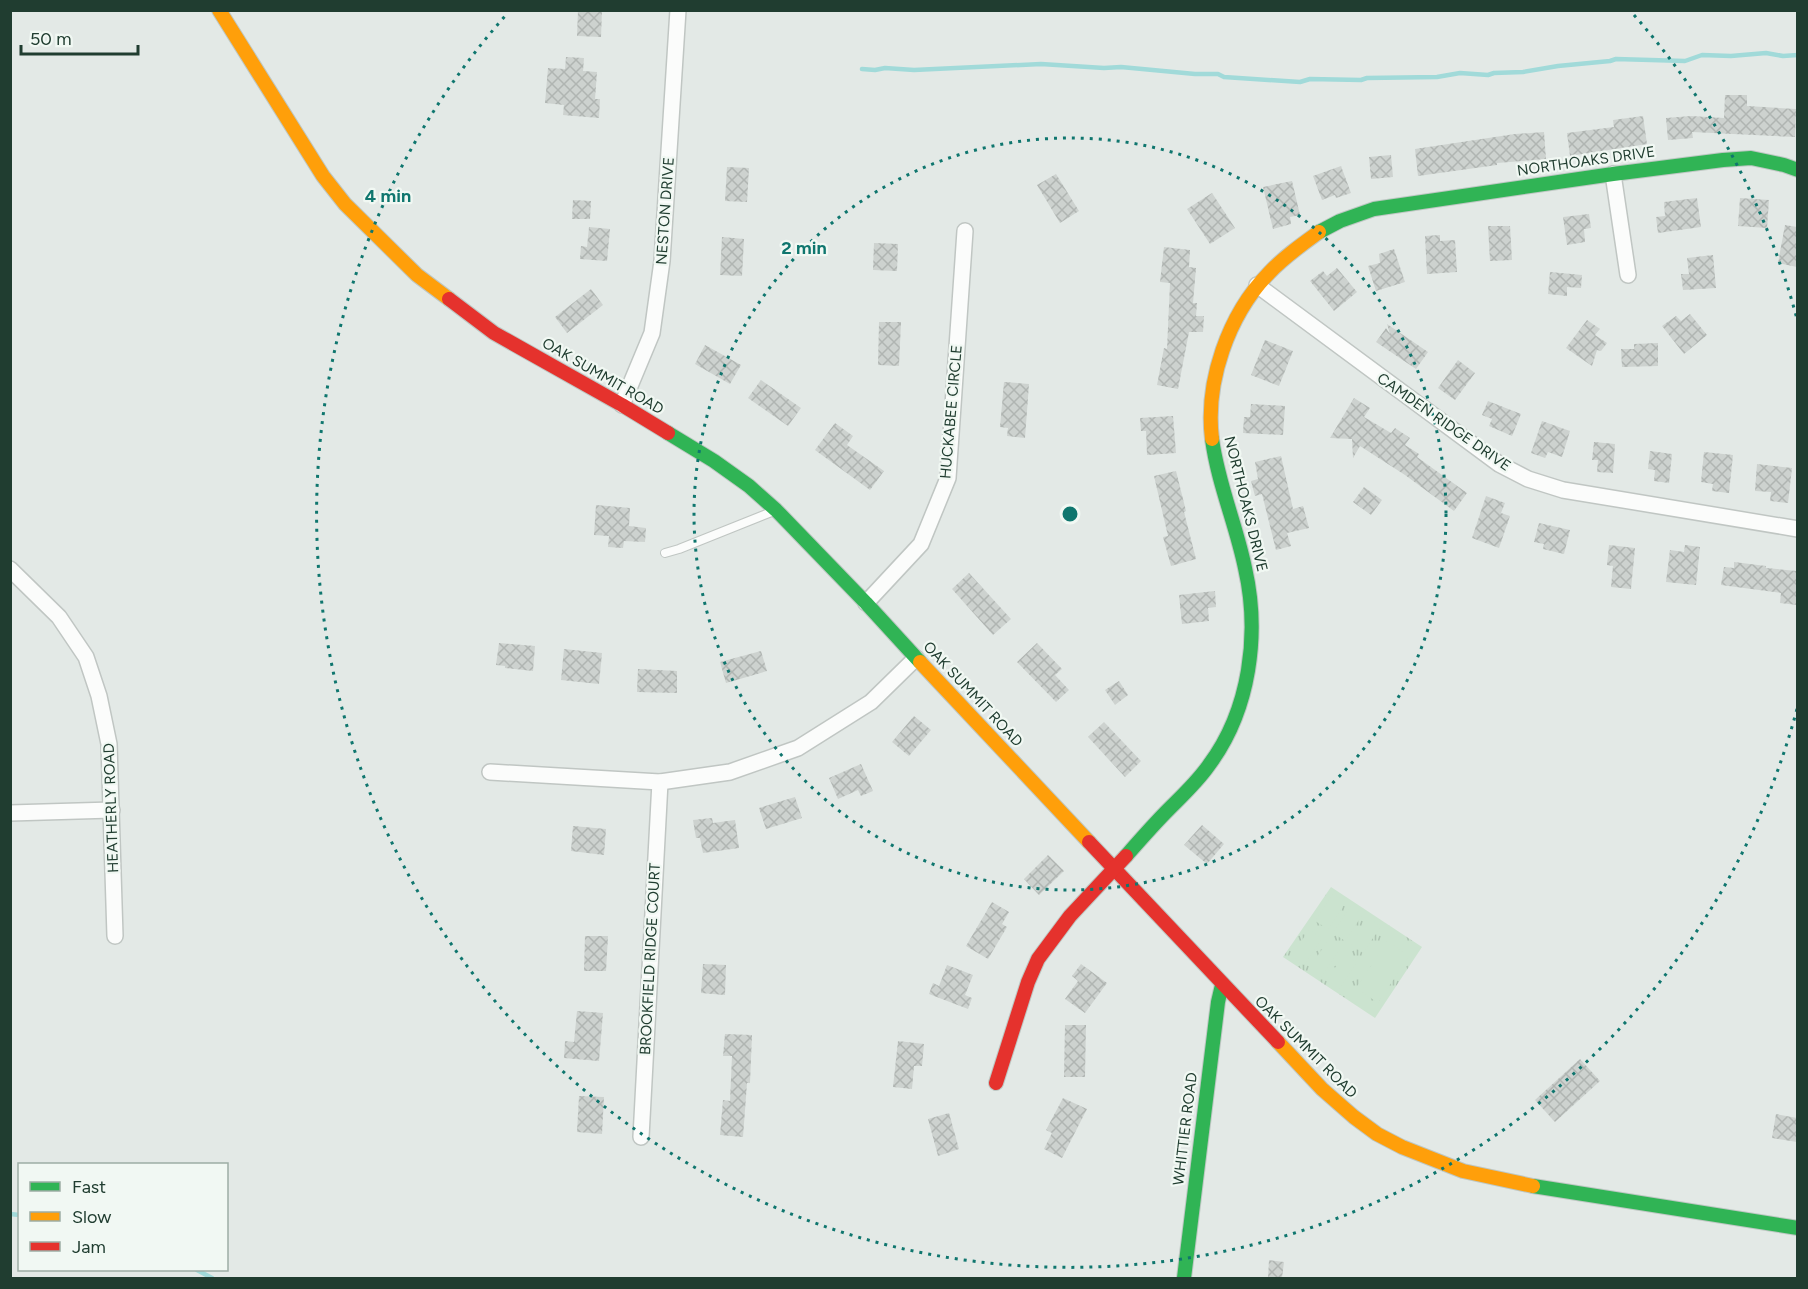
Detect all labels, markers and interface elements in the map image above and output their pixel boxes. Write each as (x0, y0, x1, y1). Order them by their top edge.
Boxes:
scale bar (21, 18, 138, 56)
text: 50 m (30, 28, 72, 50)
street label: NORTHOAKS DRIVE (1516, 142, 1656, 180)
street label: NESTON DRIVE (652, 157, 678, 265)
text: 4 min (365, 185, 411, 207)
text: 2 min (781, 237, 827, 259)
street label: OAK SUMMIT ROAD (539, 334, 667, 418)
street label: HUCKABEE CIRCLE (936, 344, 966, 480)
street label: CAMDEN RIDGE DRIVE (1374, 369, 1514, 475)
street label: NORTHOAKS DRIVE (1220, 434, 1272, 574)
centre of rings (1060, 504, 1080, 524)
street label: OAK SUMMIT ROAD (920, 638, 1026, 750)
street label: HEATHERLY ROAD (100, 743, 122, 873)
street label: BROOKFIELD RIDGE COURT (636, 862, 664, 1056)
street label: OAK SUMMIT ROAD (1251, 992, 1361, 1102)
street label: WHITTIER ROAD (1169, 1071, 1201, 1187)
legend (18, 1163, 228, 1271)
text: Fast (72, 1176, 106, 1198)
text: Slow (72, 1206, 111, 1228)
text: Jam (72, 1236, 106, 1258)

